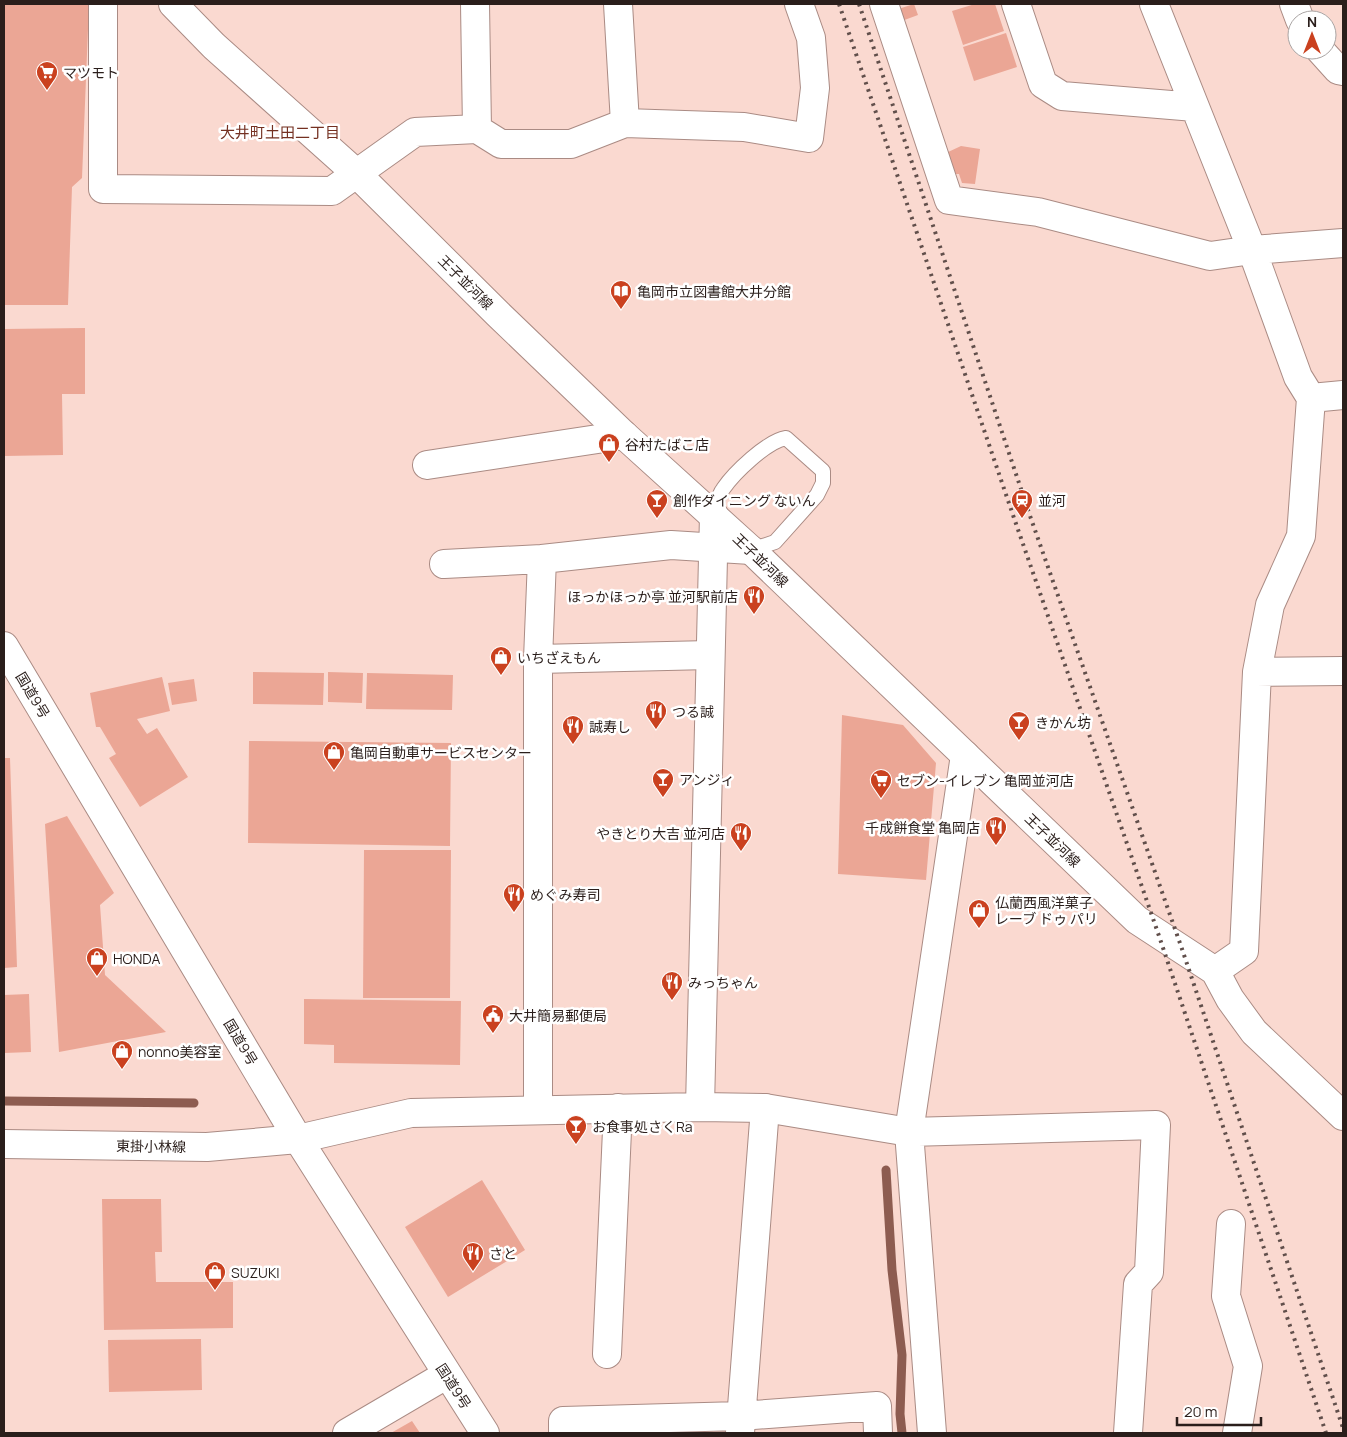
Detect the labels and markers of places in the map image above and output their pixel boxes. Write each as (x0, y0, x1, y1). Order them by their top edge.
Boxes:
supermarket icon: マツモト (35, 60, 59, 91)
place label: マツモト (63, 63, 119, 82)
library icon: 亀岡市立図書館大井分館 (609, 279, 633, 310)
place label: 亀岡市立図書館大井分館 (637, 282, 791, 301)
shop icon: 谷村たばこ店 (597, 432, 621, 463)
place label: 谷村たばこ店 (625, 435, 709, 454)
bar icon: 創作ダイニング ないん (645, 488, 669, 519)
station icon: 並河 (1010, 488, 1034, 519)
place label: 創作ダイニング ないん (673, 491, 816, 510)
place label: 並河 (1038, 491, 1066, 510)
restaurant icon: ほっかほっか亭 並河駅前店 (742, 584, 766, 615)
place label: ほっかほっか亭 並河駅前店 (567, 587, 738, 606)
shop icon: いちざえもん (489, 645, 513, 676)
place label: いちざえもん (517, 648, 601, 667)
restaurant icon: つる誠 (644, 699, 668, 730)
place label: つる誠 (672, 702, 714, 721)
bar icon: きかん坊 (1007, 710, 1031, 741)
place label: きかん坊 (1035, 713, 1091, 732)
restaurant icon: 誠寿し (561, 714, 585, 745)
place label: 誠寿し (589, 717, 631, 736)
shop icon: 亀岡自動車サービスセンター (322, 740, 346, 771)
place label: 亀岡自動車サービスセンター (350, 743, 532, 762)
bar icon: アンジィ (651, 767, 675, 798)
supermarket icon: セブン-イレブン 亀岡並河店 (869, 768, 893, 799)
place label: アンジィ (679, 770, 734, 789)
place label: セブン-イレブン 亀岡並河店 (897, 771, 1074, 790)
restaurant icon: 千成餅食堂 亀岡店 (984, 815, 1008, 846)
place label: 千成餅食堂 亀岡店 (865, 818, 980, 837)
restaurant icon: やきとり大吉 並河店 (729, 821, 753, 852)
place label: やきとり大吉 並河店 (596, 824, 725, 843)
restaurant icon: めぐみ寿司 (502, 882, 526, 913)
place label: めぐみ寿司 (530, 885, 600, 904)
place label: 仏蘭西風洋菓子 レーブ ドゥ パリ (995, 893, 1098, 928)
shop icon: 仏蘭西風洋菓子 レーブ ドゥ パリ (967, 898, 991, 929)
shop icon: HONDA (85, 946, 109, 977)
place label: HONDA (113, 949, 160, 968)
restaurant icon: みっちゃん (660, 970, 684, 1001)
place label: みっちゃん (688, 973, 758, 992)
public building icon: 大井簡易郵便局 (481, 1003, 505, 1034)
place label: 大井簡易郵便局 (509, 1006, 607, 1025)
shop icon: nonno美容室 (110, 1039, 134, 1070)
place label: nonno美容室 (138, 1042, 221, 1061)
bar icon: お食事処さくRa (564, 1114, 588, 1145)
place label: お食事処さくRa (592, 1117, 693, 1136)
restaurant icon: さと (461, 1241, 485, 1272)
place label: さと (489, 1244, 517, 1263)
shop icon: SUZUKI (203, 1260, 227, 1291)
place label: SUZUKI (231, 1263, 279, 1282)

